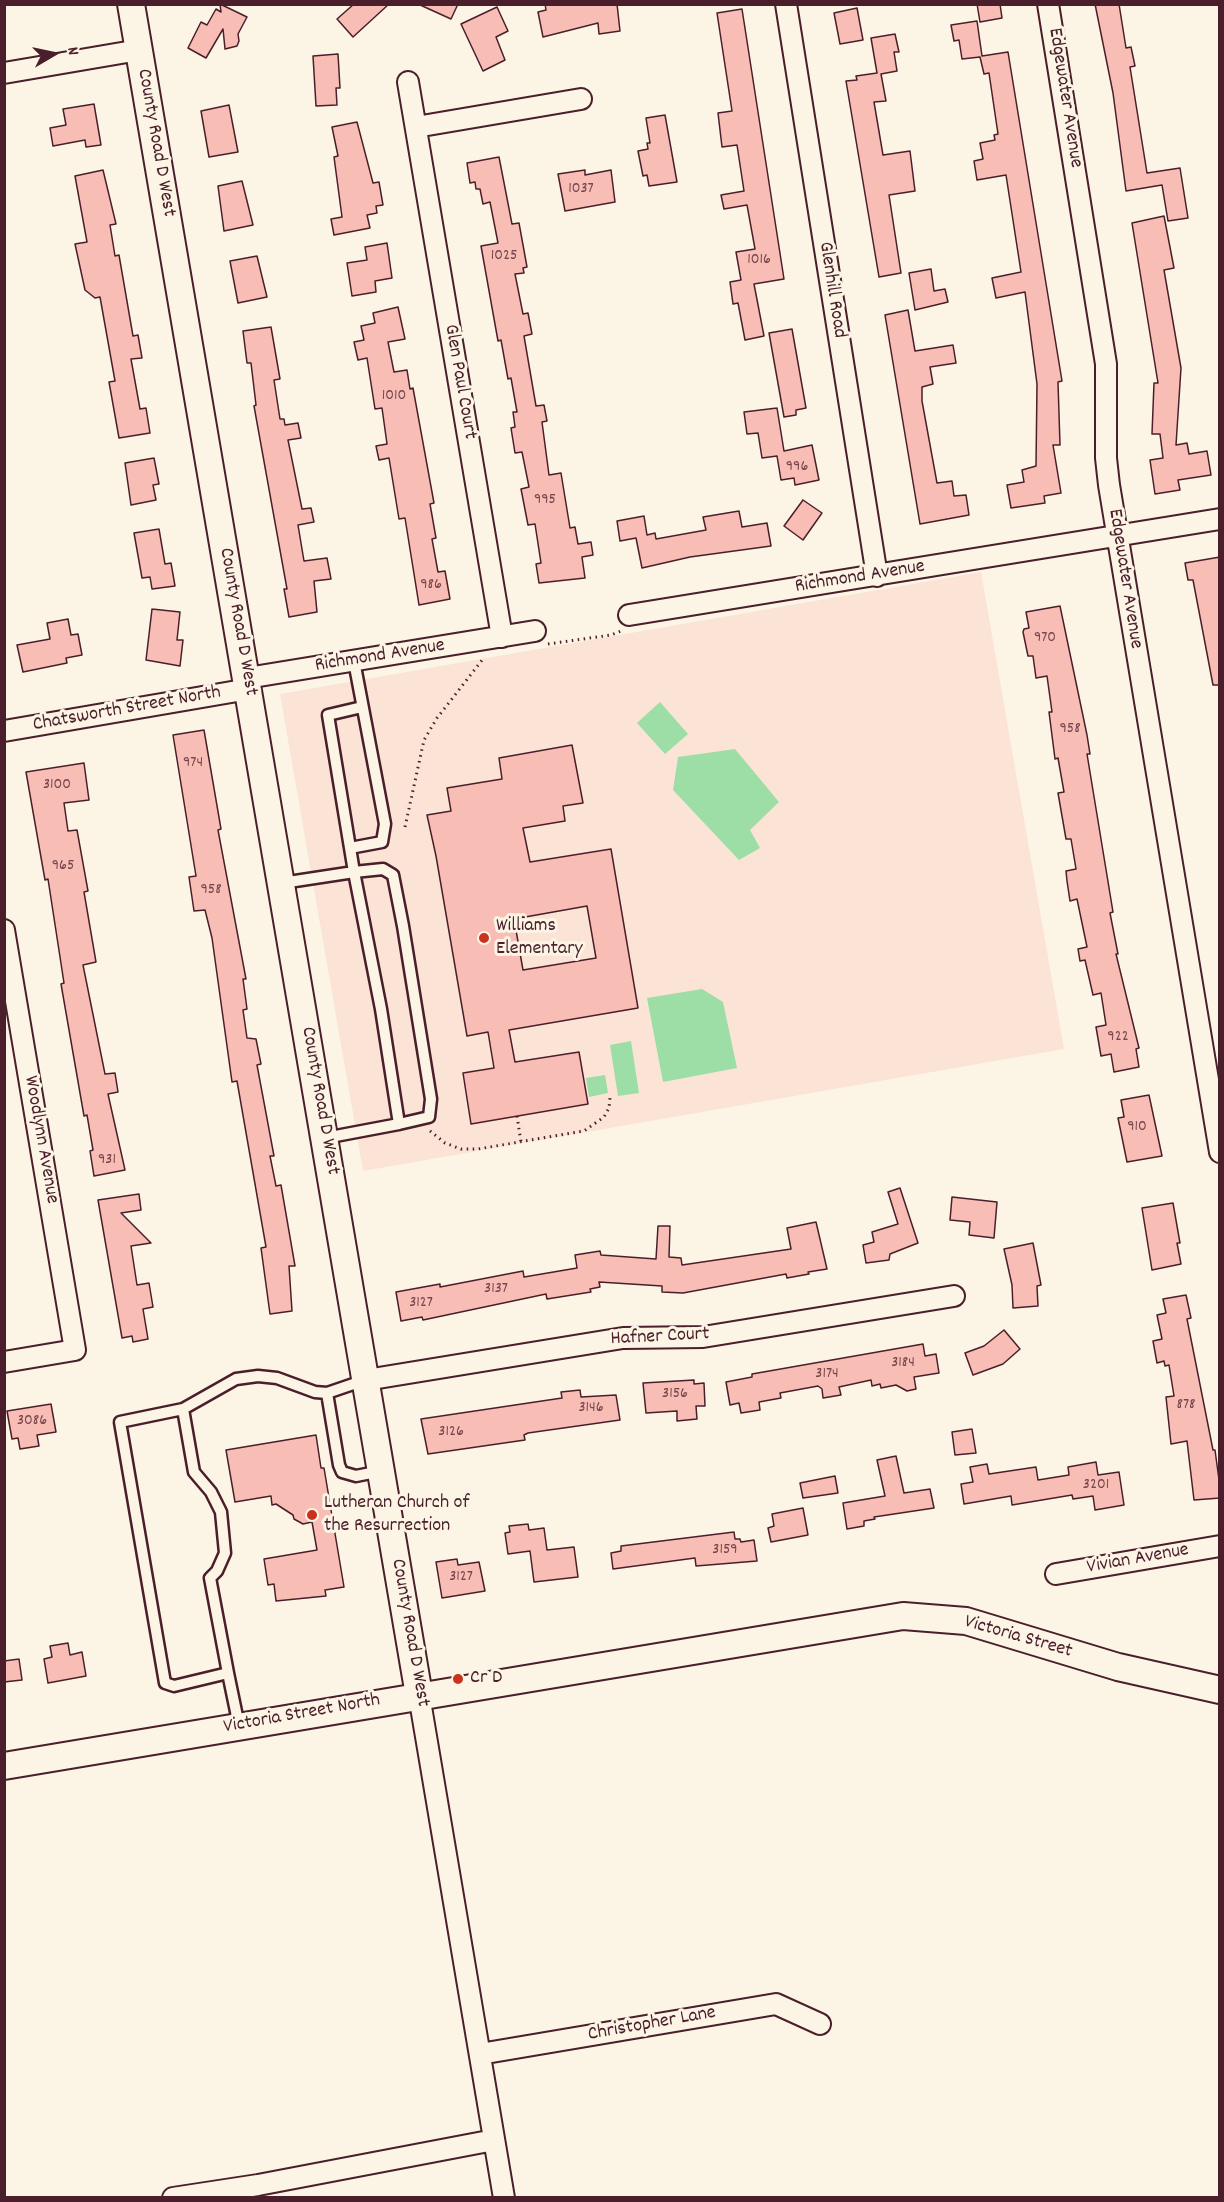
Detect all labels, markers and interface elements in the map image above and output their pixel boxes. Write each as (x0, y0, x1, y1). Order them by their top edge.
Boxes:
north arrow (24, 24, 84, 84)
street label: Edgewater Avenue (1041, 26, 1087, 170)
text: N (60, 45, 84, 57)
street label: County Road D West (130, 67, 180, 219)
house number: 1037 (568, 180, 594, 200)
street label: Glenhill Road (812, 240, 850, 340)
house number: 1025 (491, 247, 517, 267)
house number: 1016 (747, 251, 771, 271)
street label: Glen Paul Court (437, 323, 481, 441)
house number: 1010 (382, 387, 406, 407)
house number: 996 (786, 458, 808, 478)
house number: 995 (534, 491, 556, 511)
street label: Edgewater Avenue (1101, 507, 1147, 651)
street label: County Road D West (212, 546, 262, 698)
street label: Richmond Avenue (793, 556, 927, 600)
house number: 986 (420, 576, 442, 596)
house number: 970 (1034, 629, 1056, 649)
street label: Richmond Avenue (313, 635, 447, 679)
street label: Chatsworth Street North (31, 682, 223, 738)
house number: 958 (1059, 720, 1081, 740)
house number: 974 (183, 754, 203, 774)
house number: 3100 (43, 776, 71, 796)
house number: 965 (52, 857, 74, 877)
house number: 958 (200, 881, 222, 901)
place label: Williams Elementary (496, 915, 583, 962)
marker: Williams Elementary (477, 931, 491, 945)
street label: County Road D West (294, 1025, 344, 1177)
house number: 922 (1107, 1028, 1129, 1048)
street label: Woodlynn Avenue (17, 1074, 63, 1206)
house number: 910 (1127, 1118, 1147, 1138)
house number: 931 (98, 1151, 116, 1171)
house number: 3137 (484, 1280, 508, 1300)
house number: 3127 (409, 1294, 433, 1314)
street label: Hafner Court (610, 1323, 710, 1353)
house number: 3184 (891, 1354, 915, 1374)
house number: 3174 (815, 1365, 839, 1385)
house number: 3156 (662, 1385, 688, 1405)
house number: 878 (1177, 1396, 1195, 1416)
house number: 3146 (578, 1399, 604, 1419)
house number: 3086 (17, 1412, 47, 1432)
house number: 3126 (438, 1423, 464, 1443)
house number: 3201 (1083, 1476, 1109, 1496)
place label: Lutheran Church of the Resurrection (324, 1492, 470, 1539)
marker: Lutheran Church of the Resurrection (305, 1508, 319, 1522)
street label: Vivian Avenue (1085, 1539, 1191, 1581)
house number: 3159 (712, 1541, 738, 1561)
street label: County Road D West (384, 1557, 434, 1709)
house number: 3127 (449, 1568, 473, 1588)
street label: Victoria Street (961, 1611, 1075, 1665)
place label: Cr D (470, 1667, 502, 1691)
marker: Cr D (451, 1672, 465, 1686)
street label: Victoria Street North (222, 1689, 382, 1741)
street label: Christopher Lane (586, 2002, 718, 2048)

